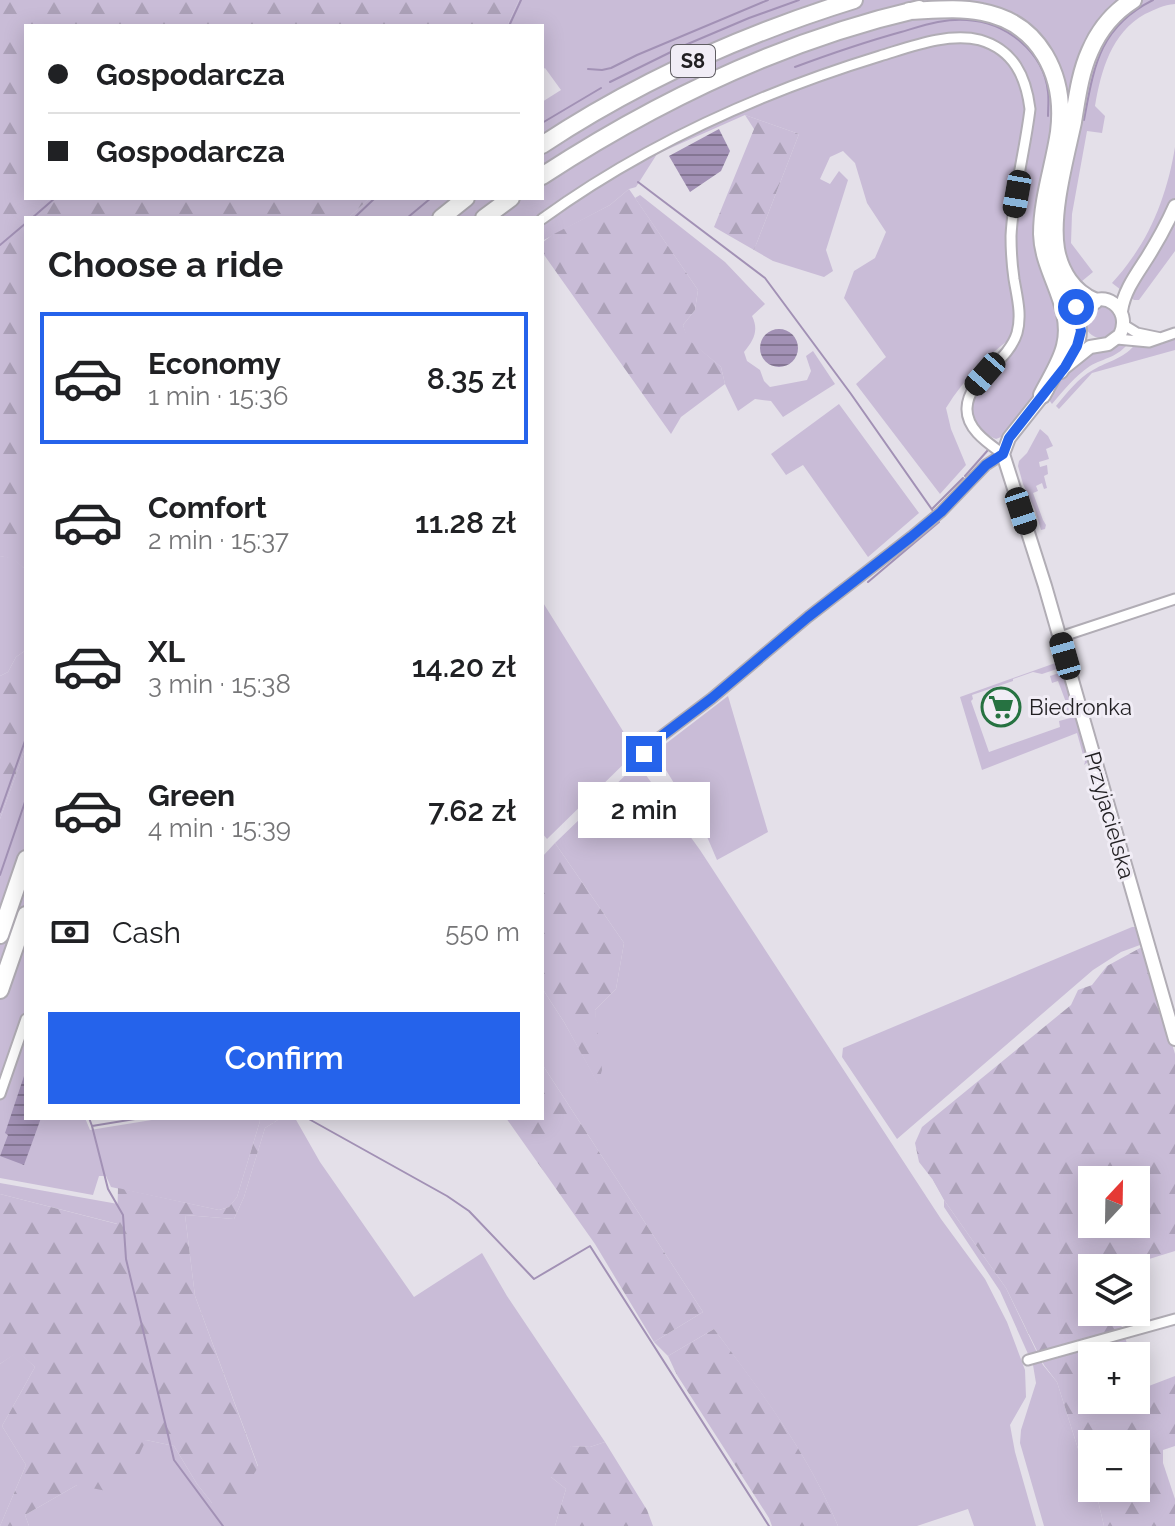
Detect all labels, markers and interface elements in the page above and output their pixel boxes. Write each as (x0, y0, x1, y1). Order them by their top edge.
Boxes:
road number: S8 (671, 45, 715, 77)
text: Gospodarcza (96, 57, 285, 92)
text: Gospodarcza (96, 134, 285, 169)
car (1001, 168, 1033, 220)
text: Choose a ride (48, 243, 283, 285)
route start (1058, 289, 1094, 325)
icon: car (52, 342, 124, 414)
text: Economy (148, 346, 281, 381)
car (960, 348, 1010, 400)
text: 8.35 zł (427, 361, 516, 396)
text: 1 min · 15:36 (148, 381, 288, 411)
car (1002, 484, 1040, 538)
icon: car (52, 486, 124, 558)
text: Comfort (148, 490, 267, 525)
text: 11.28 zł (415, 505, 516, 540)
text: 2 min · 15:37 (148, 525, 289, 555)
icon: car (52, 630, 124, 702)
car (1047, 630, 1083, 682)
text: XL (148, 634, 185, 669)
text: 14.20 zł (412, 649, 516, 684)
text: 3 min · 15:38 (148, 669, 291, 699)
supermarket icon: Biedronka (980, 686, 1022, 728)
place label: Biedronka (1029, 694, 1132, 720)
route end (626, 736, 662, 772)
street label: Przyjacielska (1079, 748, 1141, 882)
icon: car (52, 774, 124, 846)
text: Green (148, 778, 235, 813)
callout: 2 min (578, 782, 710, 838)
text: 7.62 zł (428, 793, 516, 828)
text: 2 min (611, 795, 677, 825)
text: 4 min · 15:39 (148, 813, 291, 843)
icon: cash (48, 910, 92, 954)
text: Cash (112, 915, 181, 950)
text: 550 m (445, 917, 520, 947)
button: Confirm (48, 1012, 520, 1104)
north arrow (1078, 1166, 1150, 1238)
map controls (1078, 1166, 1150, 1502)
button: layers (1078, 1254, 1150, 1326)
button: + (1078, 1342, 1150, 1414)
button: − (1078, 1430, 1150, 1502)

